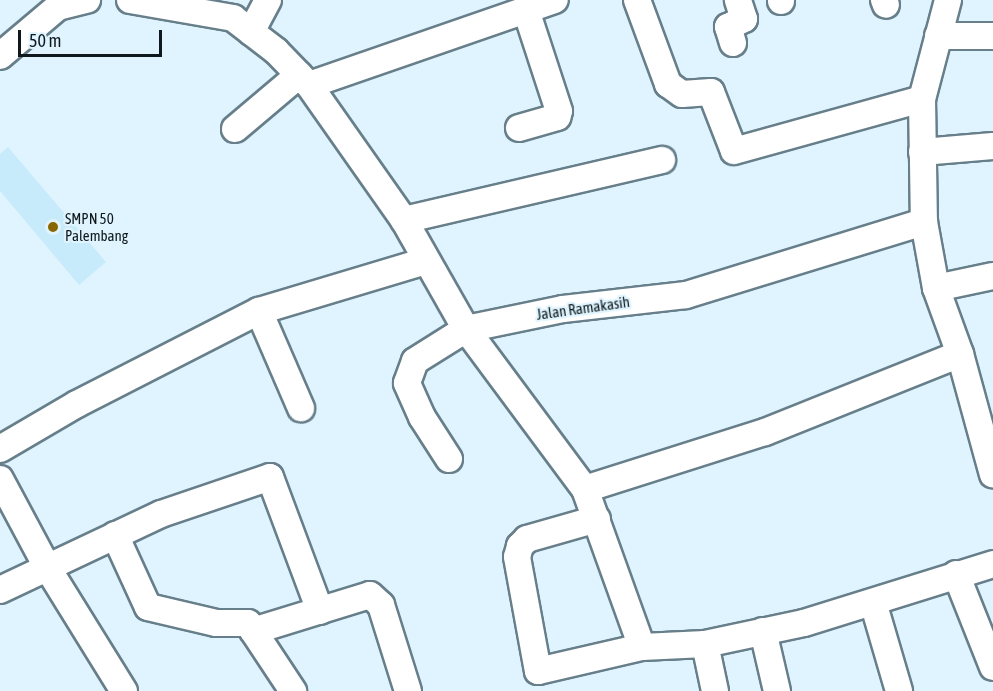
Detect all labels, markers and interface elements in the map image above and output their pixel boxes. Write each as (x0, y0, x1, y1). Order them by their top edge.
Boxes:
scale bar (21, 18, 165, 56)
text: 50 m (29, 30, 61, 51)
place label: SMPN 50 Palembang (65, 209, 128, 244)
marker: SMPN 50 Palembang (46, 220, 60, 234)
street label: Jalan Ramakasih (535, 293, 631, 323)

